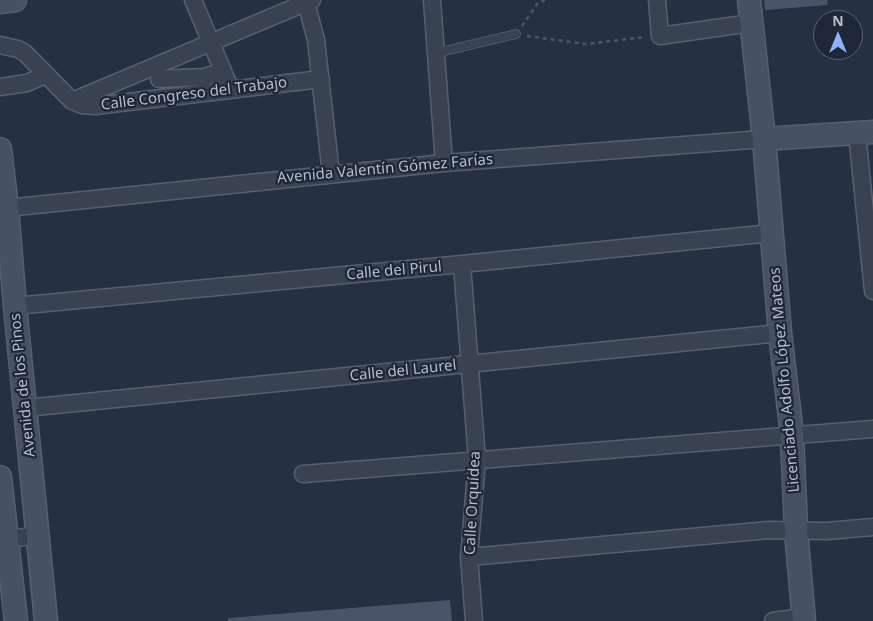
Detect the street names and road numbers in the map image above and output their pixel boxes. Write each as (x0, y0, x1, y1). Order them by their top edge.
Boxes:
street label: Calle Congreso del Trabajo (100, 74, 288, 114)
street label: Avenida Valentín Gómez Farías (276, 151, 494, 187)
street label: Calle del Pirul (346, 258, 442, 284)
street label: Licenciado Adolfo López Mateos (766, 267, 804, 493)
street label: Avenida de los Pinos (7, 312, 39, 458)
street label: Calle del Laurel (349, 356, 457, 386)
street label: Calle Orquídea (461, 451, 485, 555)

